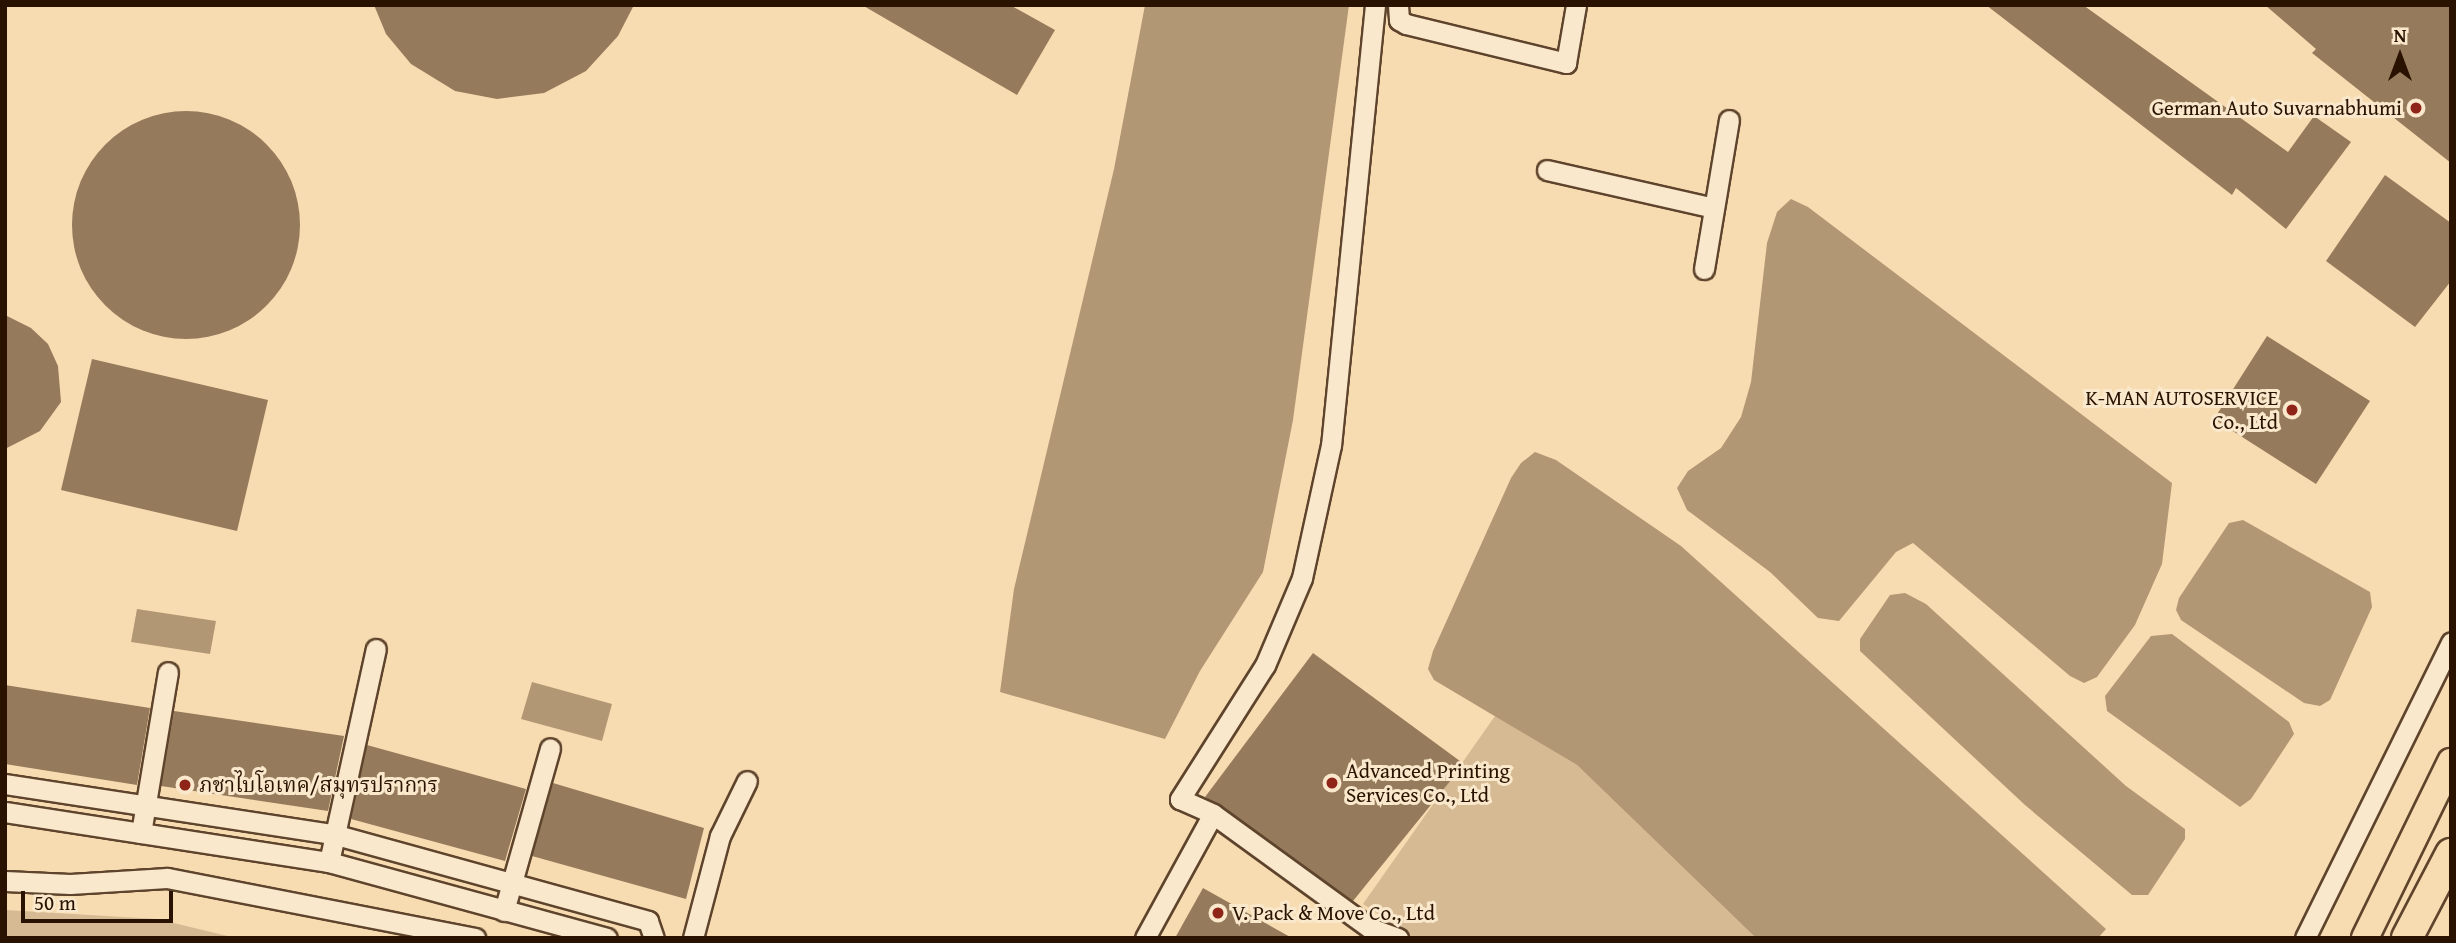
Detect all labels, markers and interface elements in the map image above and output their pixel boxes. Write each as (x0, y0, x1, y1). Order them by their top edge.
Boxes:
north arrow (2365, 21, 2435, 91)
text: N (2394, 21, 2406, 49)
place label: German Auto Suvarnabhumi (2152, 95, 2402, 121)
marker: German Auto Suvarnabhumi (2408, 100, 2424, 116)
place label: K-MAN AUTOSERVICE Co., Ltd (2085, 385, 2278, 435)
marker: K-MAN AUTOSERVICE Co., Ltd (2284, 402, 2300, 418)
place label: Advanced Printing Services Co., Ltd (1346, 758, 1510, 808)
place label: ภชาไบโอเทค/สมุทรปราการ (199, 772, 438, 798)
marker: Advanced Printing Services Co., Ltd (1324, 775, 1340, 791)
marker: ภชาไบโอเทค/สมุทรปราการ (177, 777, 193, 793)
scale bar (24, 876, 177, 920)
text: 50 m (34, 887, 76, 918)
place label: V. Pack & Move Co., Ltd (1232, 900, 1435, 926)
marker: V. Pack & Move Co., Ltd (1210, 905, 1226, 921)

